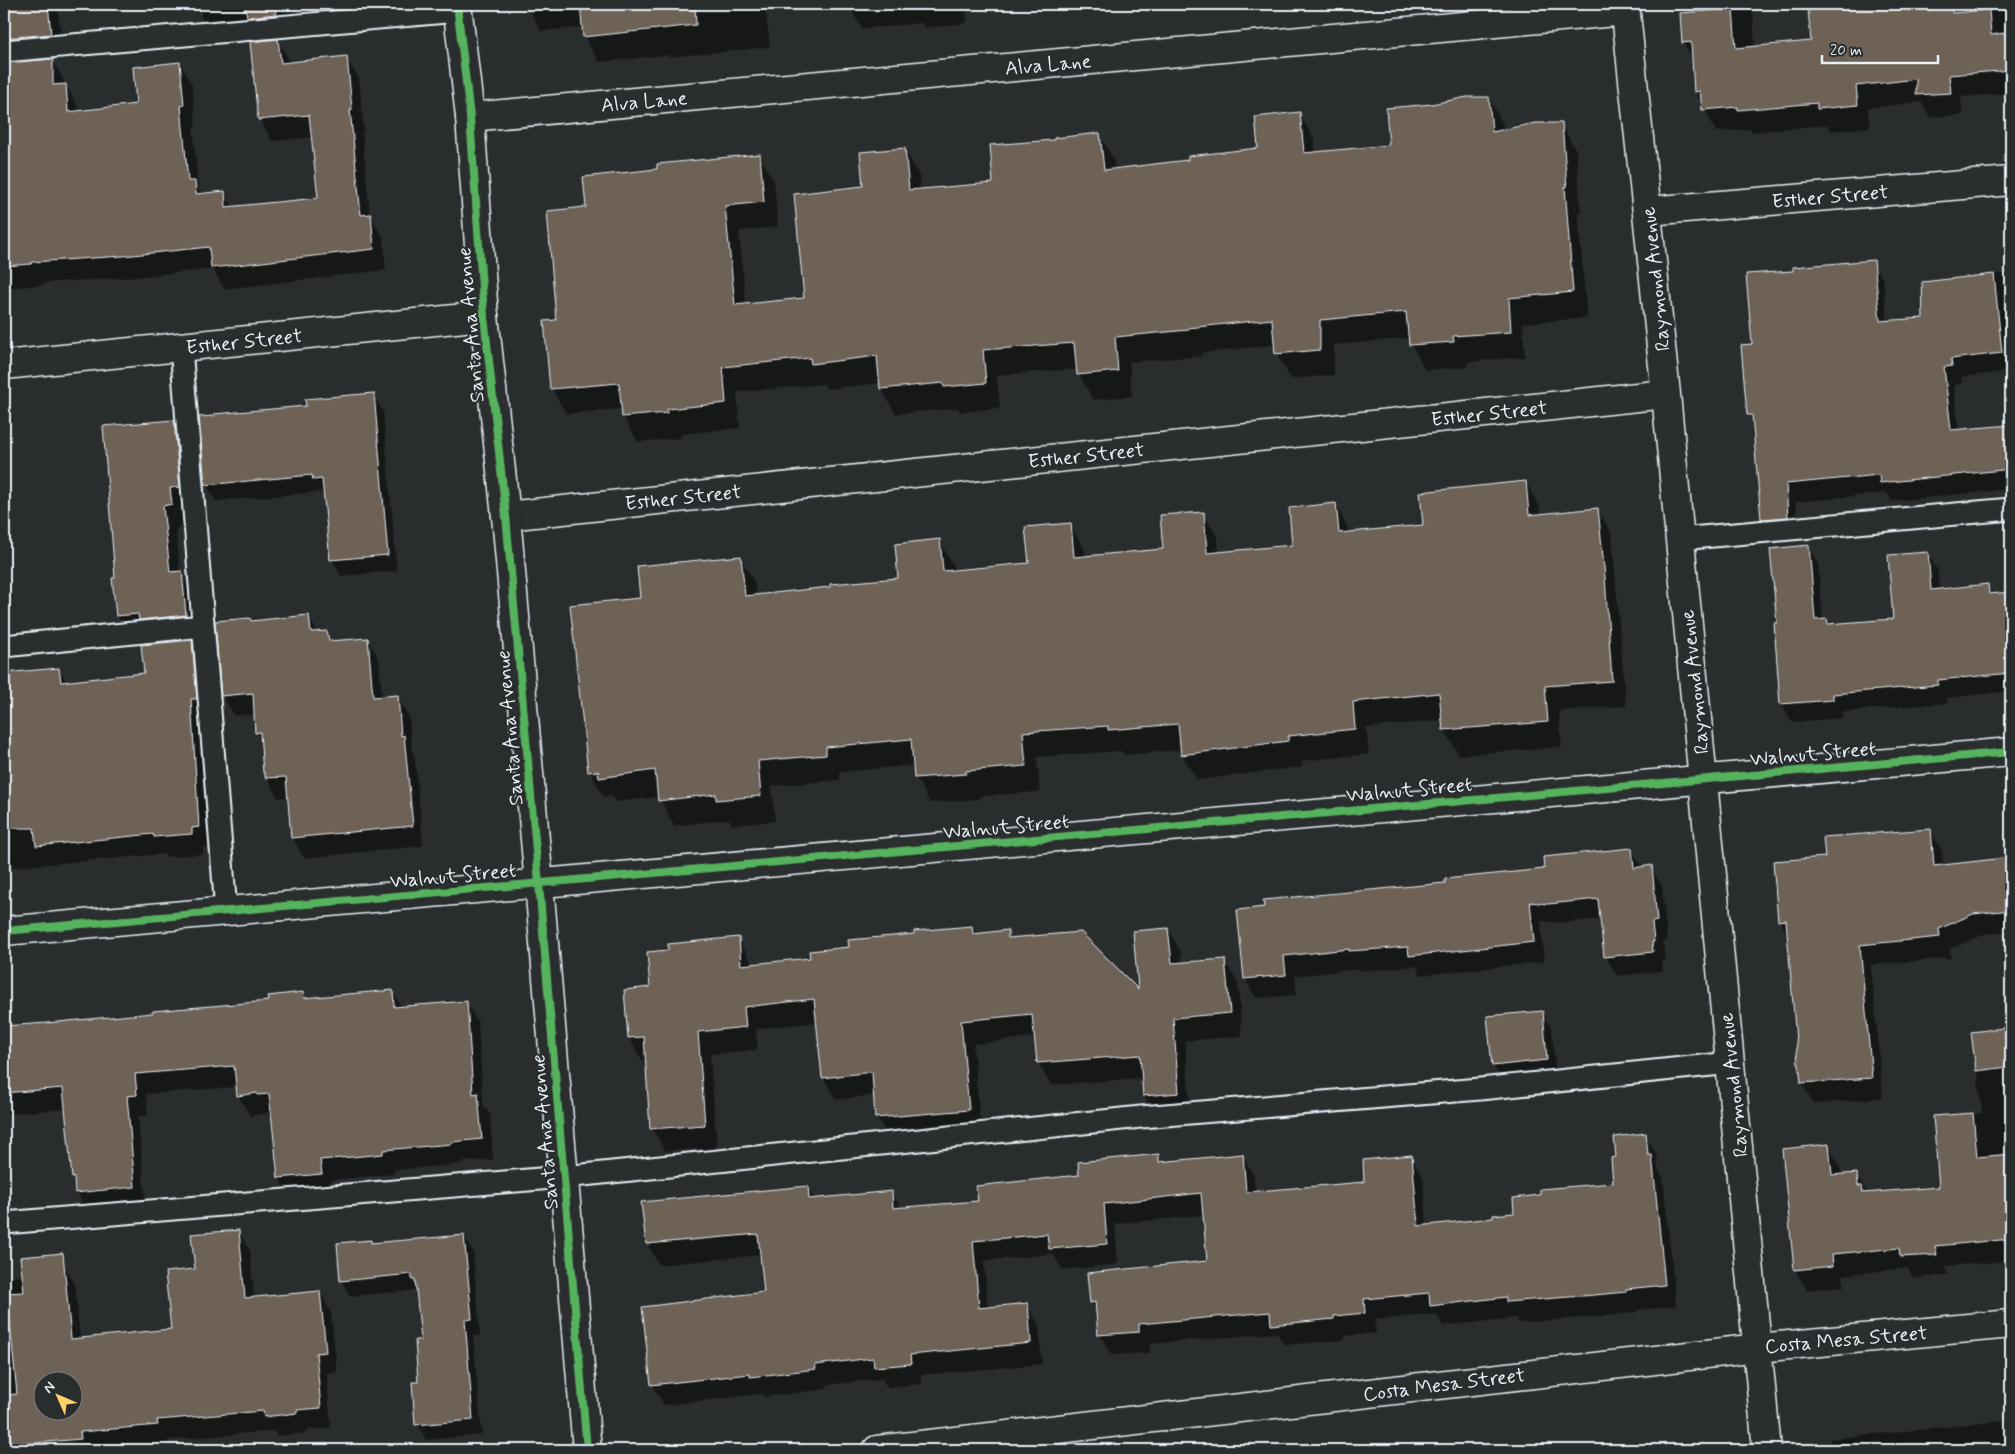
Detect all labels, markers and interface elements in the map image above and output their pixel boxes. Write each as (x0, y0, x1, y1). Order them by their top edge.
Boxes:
scale bar (1822, 32, 1939, 64)
text: 20 m (1830, 41, 1862, 61)
street label: Alva Lane (1004, 48, 1093, 83)
street label: Alva Lane (600, 85, 689, 120)
street label: Esther Street (1771, 179, 1890, 216)
street label: Raymond Avenue (1635, 205, 1678, 352)
street label: Santa Ana Avenue (451, 246, 492, 404)
street label: Esther Street (185, 323, 304, 362)
street label: Esther Street (1430, 395, 1549, 434)
street label: Esther Street (1027, 437, 1146, 476)
street label: Esther Street (624, 479, 743, 518)
street label: Raymond Avenue (1674, 608, 1717, 755)
street label: Santa Ana Avenue (490, 649, 531, 807)
street label: Walnut Street (1749, 736, 1877, 773)
street label: Walnut Street (1345, 772, 1473, 809)
street label: Walnut Street (942, 809, 1070, 846)
street label: Walnut Street (389, 858, 517, 895)
street label: Raymond Avenue (1713, 1011, 1756, 1158)
street label: Santa Ana Avenue (525, 1053, 566, 1211)
street label: Costa Mesa Street (1764, 1320, 1929, 1361)
street label: Costa Mesa Street (1362, 1362, 1527, 1409)
north arrow (32, 1372, 82, 1422)
text: N (40, 1378, 59, 1397)

